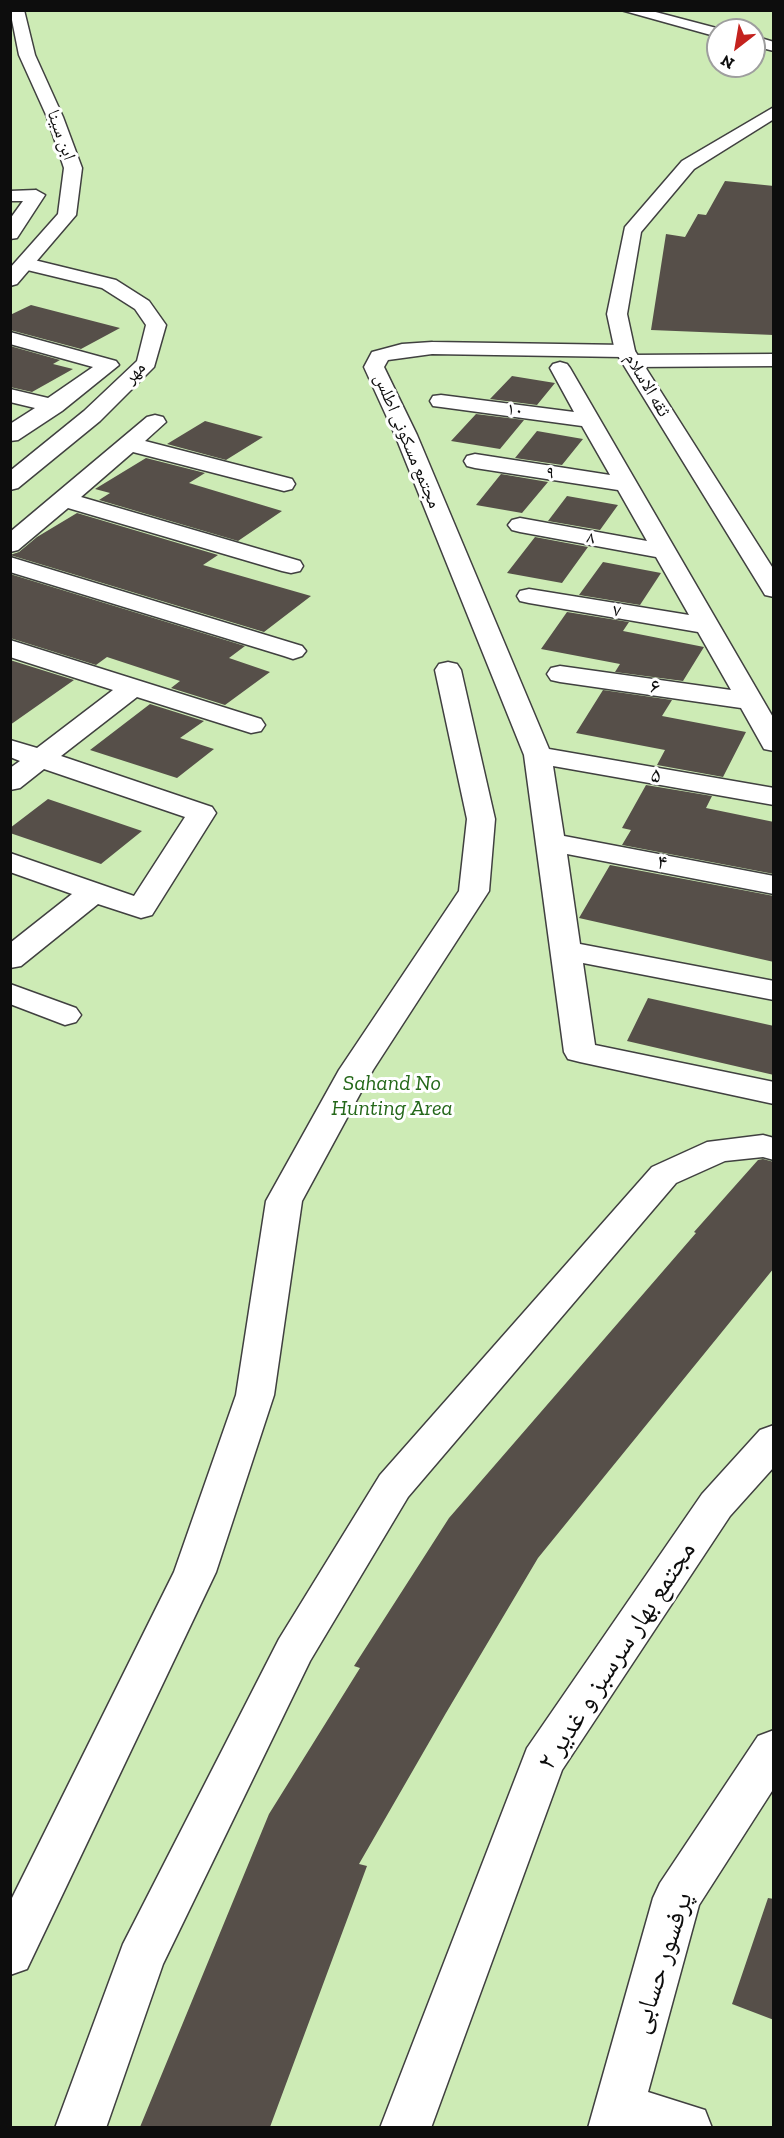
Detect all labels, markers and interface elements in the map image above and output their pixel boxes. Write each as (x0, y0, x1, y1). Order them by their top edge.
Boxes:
north arrow (706, 18, 766, 78)
text: N (717, 51, 738, 73)
street label: ابن سینا (42, 107, 80, 163)
street label: ثقه الاسلام (620, 349, 674, 421)
street label: مهر (120, 357, 150, 389)
street label: مجتمع مسکونی اطلس (369, 371, 445, 511)
street label: ۱۰ (506, 398, 524, 422)
street label: ۹ (544, 462, 556, 484)
street label: ۸ (585, 527, 597, 549)
street label: ۷ (611, 600, 623, 622)
street label: ۶ (648, 673, 662, 701)
street label: ۵ (649, 762, 663, 790)
street label: ۴ (655, 849, 669, 877)
park label: Sahand No Hunting Area (331, 1071, 453, 1122)
street label: مجتمع بهار سرسبز و غدیر ۲ (531, 1536, 703, 1776)
street label: پرفسور حسابی (624, 1888, 700, 2038)

